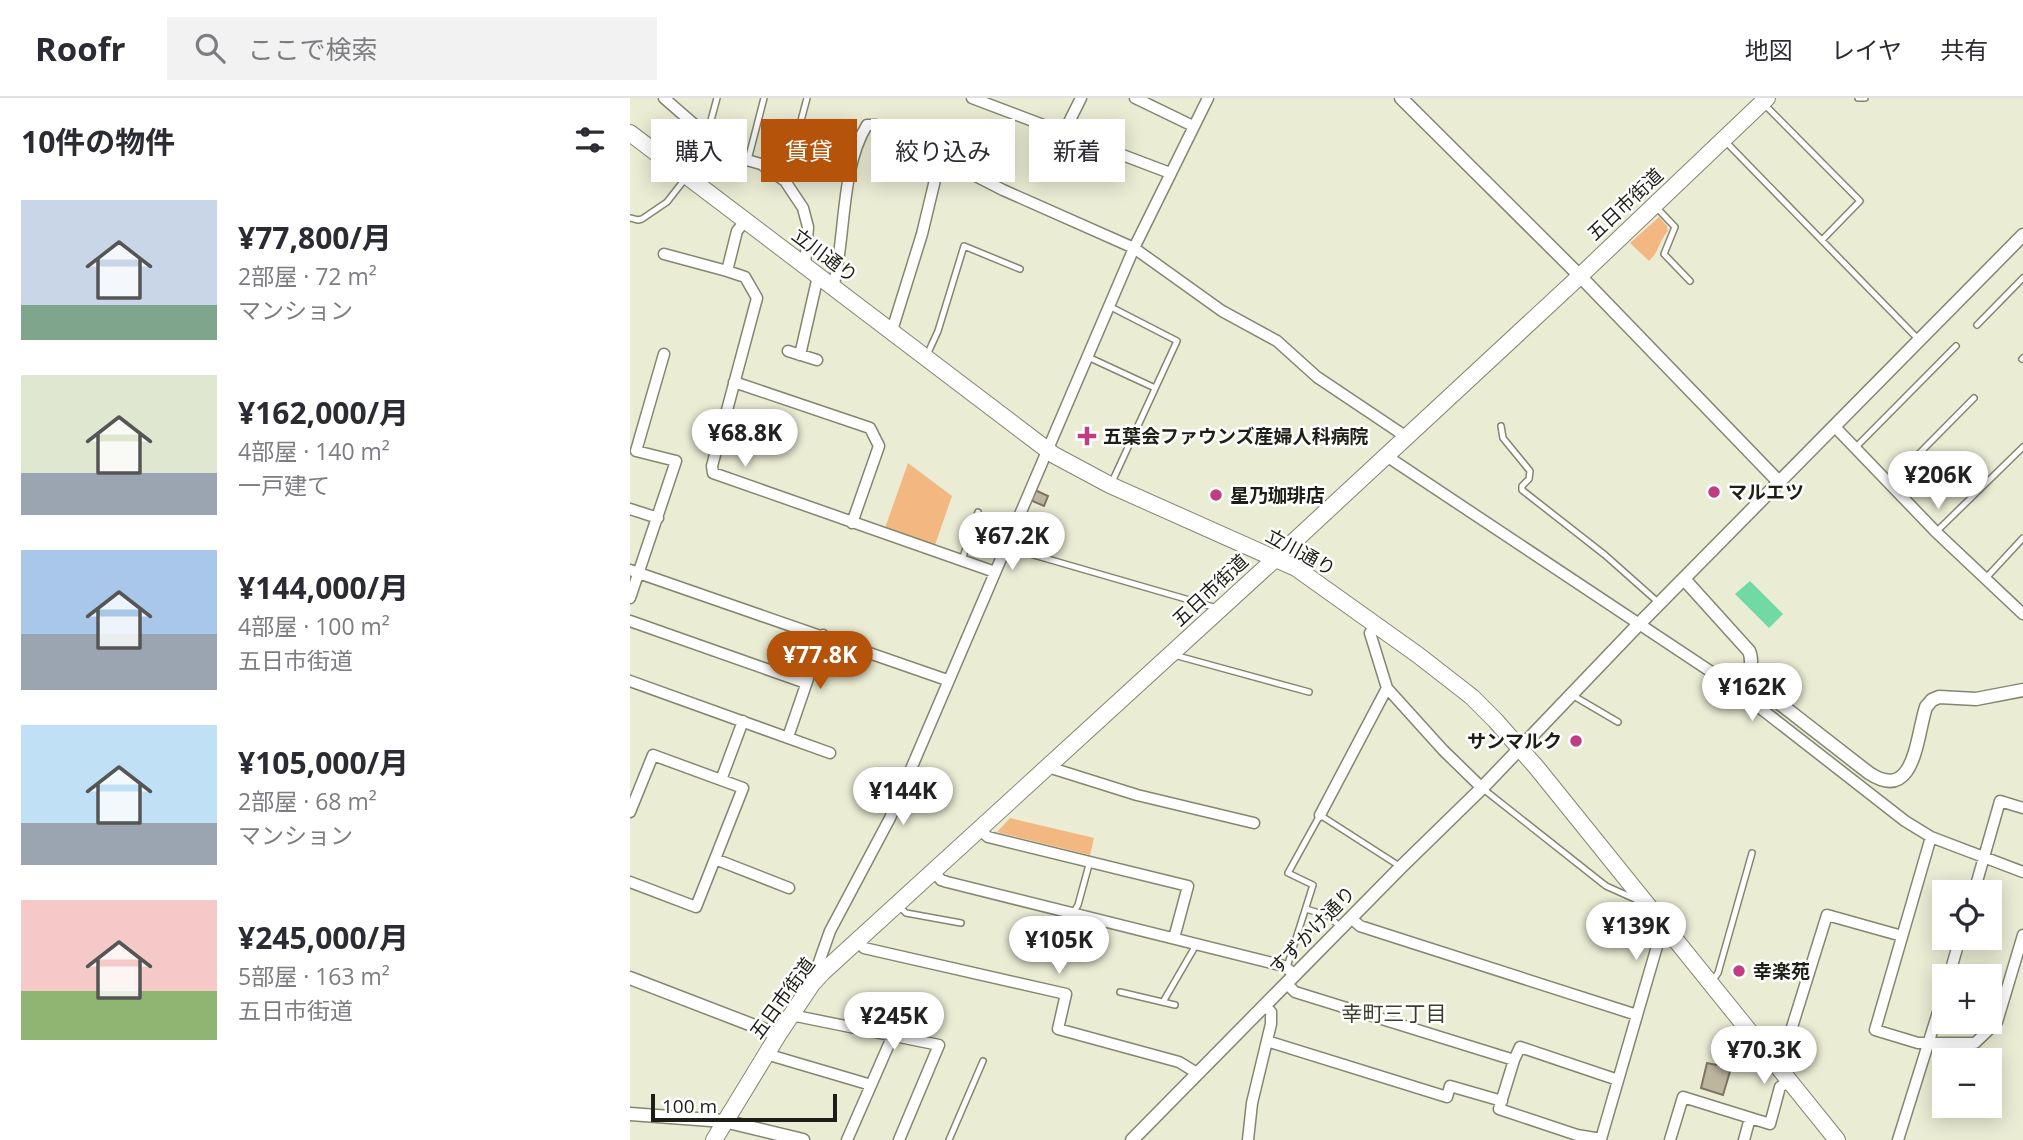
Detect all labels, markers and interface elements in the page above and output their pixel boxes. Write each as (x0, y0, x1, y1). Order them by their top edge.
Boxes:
search box (167, 17, 657, 80)
text: Roofr (35, 26, 125, 71)
icon: search (191, 29, 229, 67)
text: ここで検索 (247, 31, 377, 67)
text: 地図 (1745, 33, 1793, 66)
text: レイヤ (1831, 33, 1902, 66)
text: 共有 (1940, 33, 1988, 66)
chip: 購入 (651, 119, 747, 182)
chip: 賃貸 (761, 119, 857, 182)
chip: 絞り込み (871, 119, 1015, 182)
chip: 新着 (1029, 119, 1125, 182)
text: 10件の物件 (21, 121, 175, 162)
icon: filters (571, 121, 609, 159)
street label: 五日市街道 (1581, 162, 1669, 246)
text: ¥77,800/月 (238, 217, 392, 258)
street label: 立川通り (787, 222, 863, 288)
icon: home (77, 228, 161, 312)
text: 2部屋 · 72 m² (238, 260, 377, 292)
text: マンション (238, 294, 353, 326)
text: ¥162,000/月 (238, 392, 409, 433)
icon: home (77, 403, 161, 487)
pin: ¥68.8K (688, 410, 802, 469)
text: ¥68.8K (708, 416, 782, 448)
place label: 五葉会ファウンズ産婦人科病院 (1103, 423, 1369, 449)
marker: 五葉会ファウンズ産婦人科病院 (1077, 426, 1097, 446)
text: 4部屋 · 140 m² (238, 435, 390, 467)
pin: ¥206K (1889, 452, 1987, 511)
text: ¥206K (1904, 458, 1972, 490)
text: 一戸建て (238, 469, 330, 501)
place label: マルエツ (1728, 479, 1804, 505)
place label: 星乃珈琲店 (1230, 482, 1325, 508)
marker: マルエツ (1706, 484, 1722, 500)
marker: 星乃珈琲店 (1208, 487, 1224, 503)
pin: ¥67.2K (955, 512, 1069, 572)
text: ¥67.2K (975, 519, 1049, 551)
street label: 立川通り (1261, 522, 1341, 582)
street label: 五日市街道 (1166, 548, 1254, 632)
text: ¥144,000/月 (238, 567, 409, 608)
icon: home (77, 578, 161, 662)
text: 4部屋 · 100 m² (238, 610, 390, 642)
pin: ¥77.8K (763, 632, 877, 691)
text: ¥77.8K (783, 638, 857, 670)
text: 五日市街道 (238, 644, 353, 676)
pin: ¥162K (1703, 664, 1801, 723)
text: ¥162K (1718, 670, 1786, 702)
place label: サンマルク (1467, 728, 1562, 754)
marker: サンマルク (1568, 733, 1584, 749)
text: ¥105,000/月 (238, 742, 409, 783)
icon: home (77, 753, 161, 837)
pin: ¥144K (854, 768, 952, 827)
text: ¥144K (869, 774, 937, 806)
text: 2部屋 · 68 m² (238, 785, 377, 817)
text: マンション (238, 819, 353, 851)
street label: すずかけ通り (1263, 880, 1361, 980)
map controls (1932, 880, 2002, 1118)
button: locate (1932, 880, 2002, 950)
pin: ¥139K (1587, 902, 1685, 962)
text: ¥139K (1602, 909, 1670, 941)
pin: ¥105K (1010, 916, 1108, 976)
text: ¥245,000/月 (238, 917, 409, 958)
text: ¥105K (1025, 923, 1093, 955)
icon: home (77, 928, 161, 1012)
street label: 五日市街道 (744, 952, 820, 1044)
place label: 幸楽苑 (1753, 958, 1810, 984)
text: 5部屋 · 163 m² (238, 960, 390, 992)
marker: 幸楽苑 (1731, 963, 1747, 979)
button: + (1932, 964, 2002, 1034)
pin: ¥245K (845, 992, 943, 1052)
text: 五日市街道 (238, 994, 353, 1026)
text: ¥245K (860, 999, 928, 1031)
district label: 幸町三丁目 (1342, 999, 1447, 1027)
pin: ¥70.3K (1707, 1026, 1821, 1086)
text: ¥70.3K (1727, 1033, 1801, 1065)
button: − (1932, 1048, 2002, 1118)
scale bar (651, 1091, 836, 1123)
text: 100 m (662, 1093, 717, 1119)

